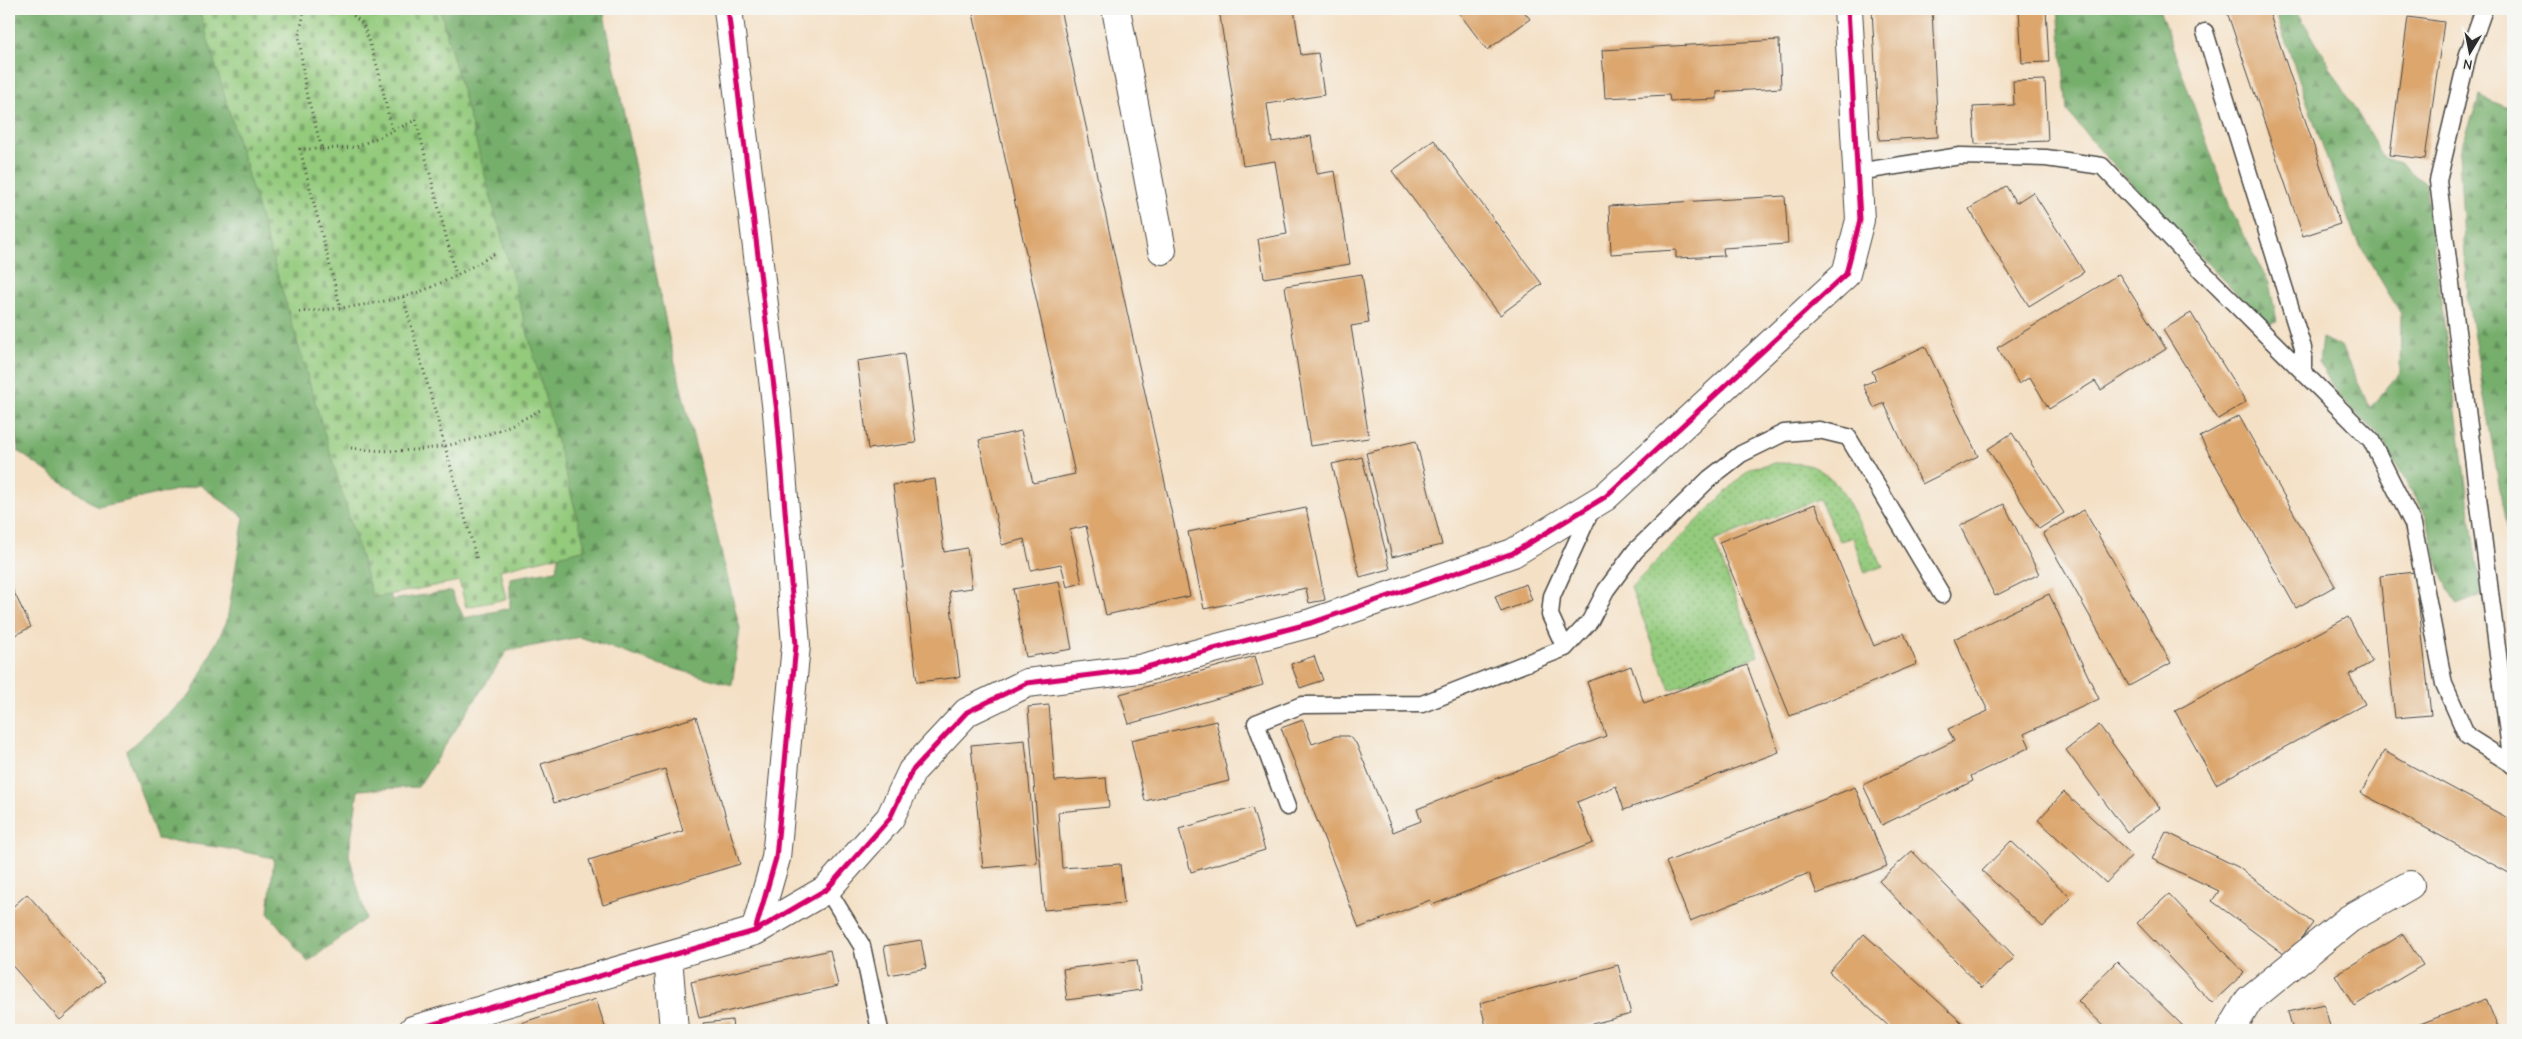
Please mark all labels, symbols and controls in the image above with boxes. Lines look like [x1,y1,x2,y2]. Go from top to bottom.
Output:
north arrow [2444,28,2494,78]
text: N [2462,55,2474,73]

